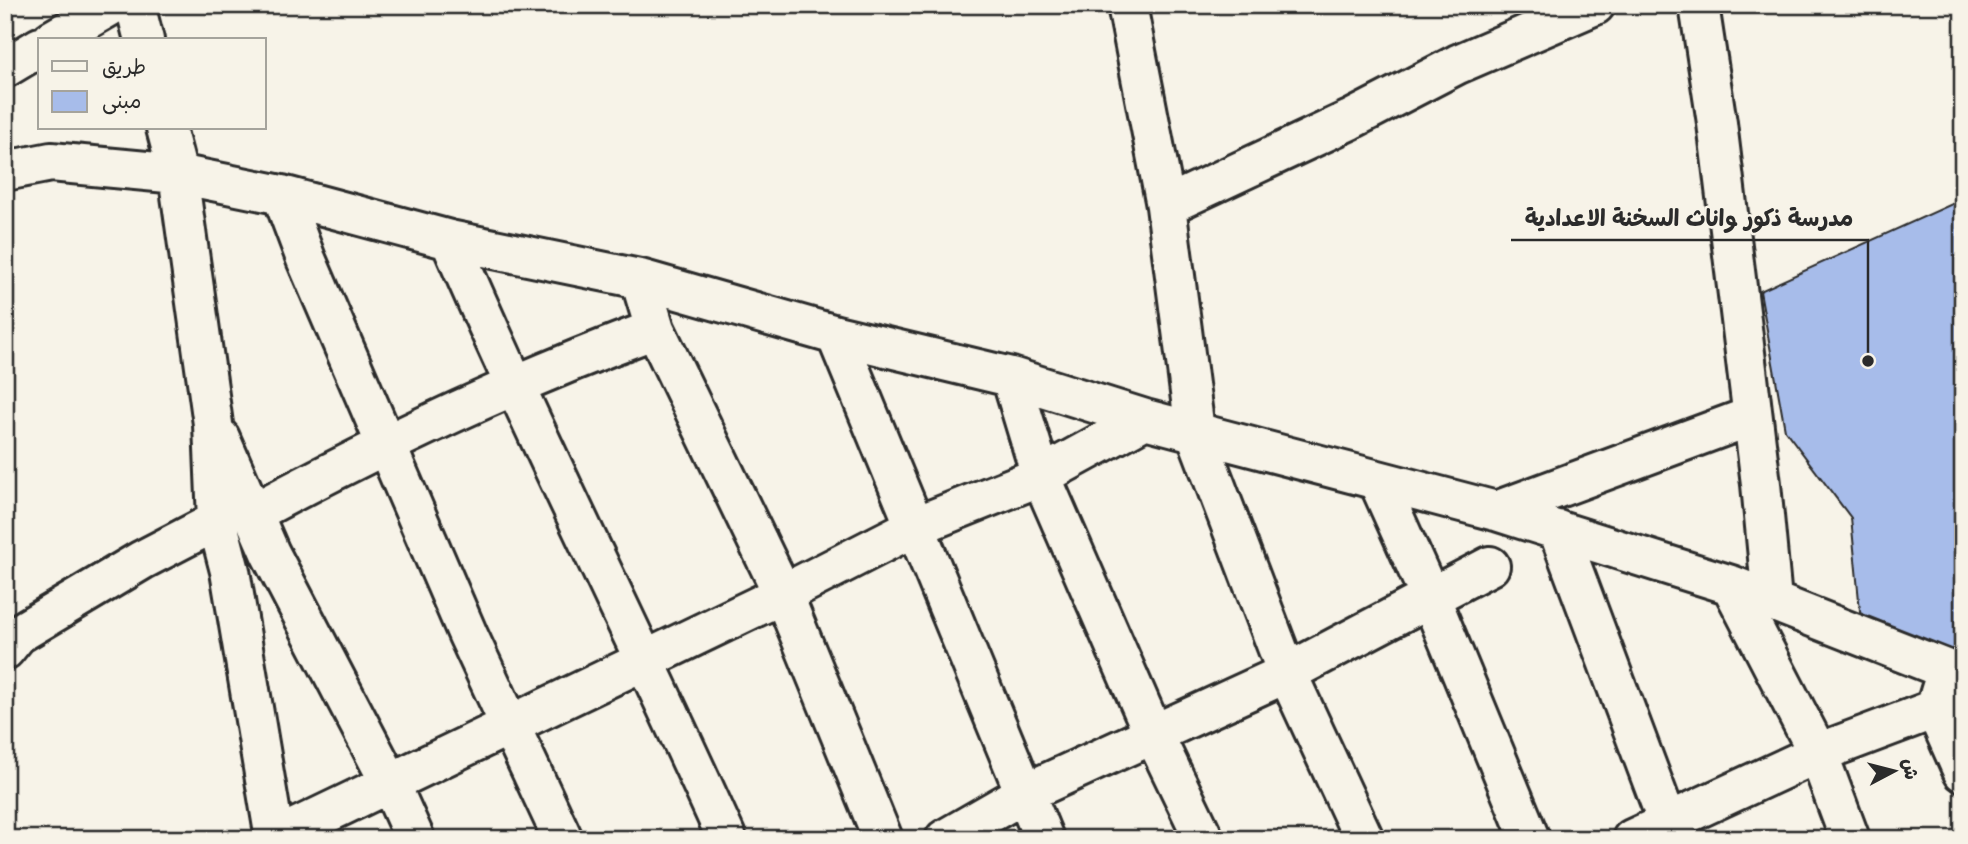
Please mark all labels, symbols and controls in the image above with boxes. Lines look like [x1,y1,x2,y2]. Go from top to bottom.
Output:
legend [38,38,266,130]
text: طريق [102,55,146,80]
text: مبنى [102,89,141,115]
callout: مدرسة ذكور واناث السخنة الاعدادية [1511,196,1868,240]
text: مدرسة ذكور واناث السخنة الاعدادية [1525,205,1853,233]
north arrow [1860,736,1930,806]
text: ش [1897,757,1922,781]

